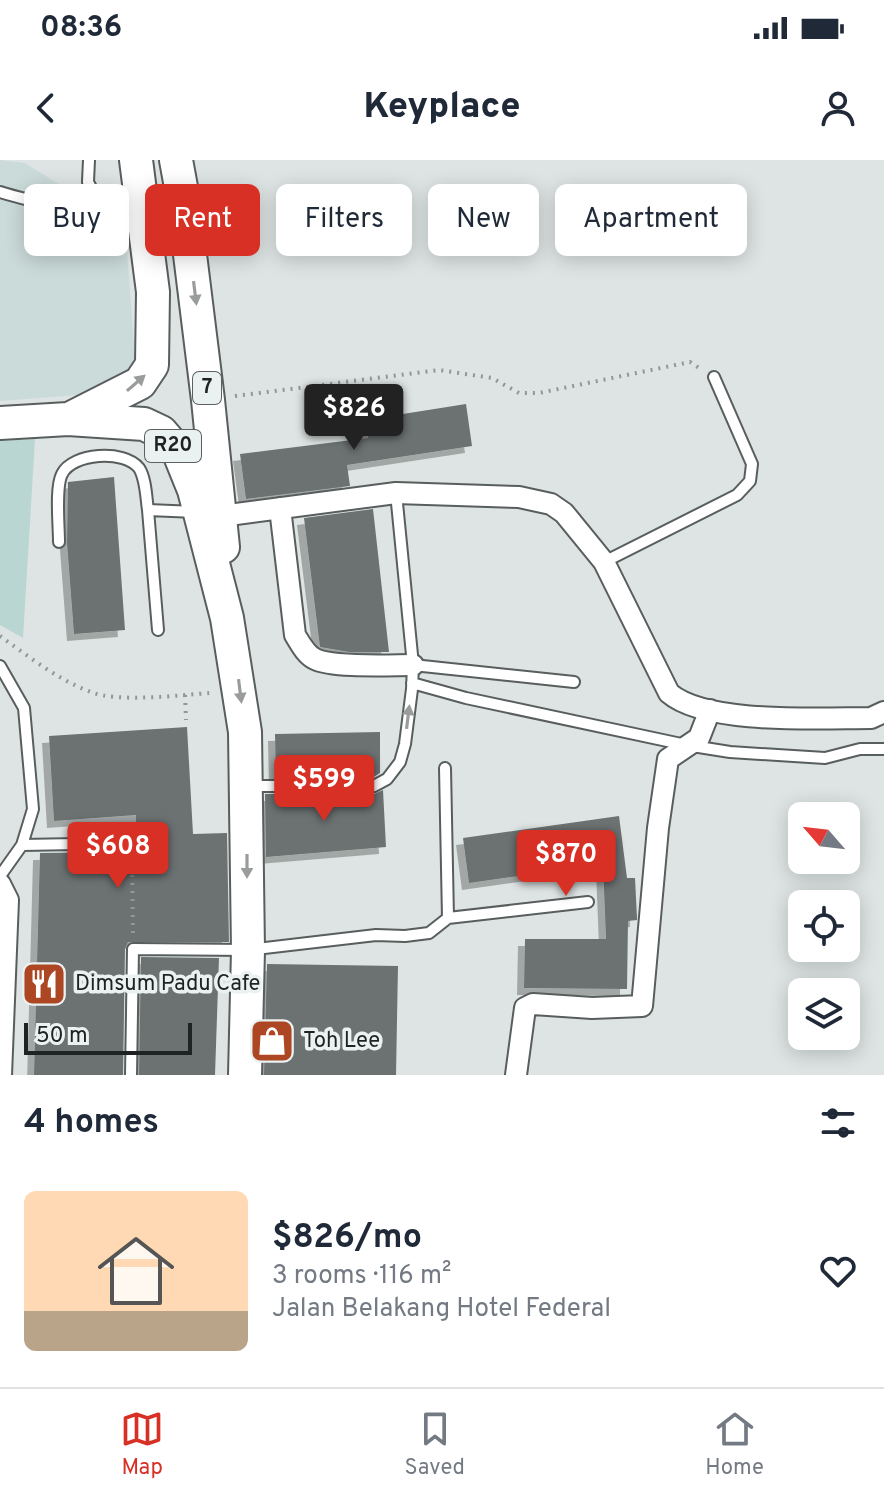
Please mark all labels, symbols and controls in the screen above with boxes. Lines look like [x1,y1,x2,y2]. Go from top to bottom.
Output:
text: 08:36 [40,10,122,47]
text: Keyplace [363,85,521,131]
icon: back [24,86,68,130]
icon: person [816,86,860,130]
chip: Buy [24,184,129,256]
chip: Rent [145,184,260,256]
chip: Filters [276,184,412,256]
chip: New [428,184,539,256]
chip: Apartment [555,184,747,256]
one-way arrow [189,280,202,305]
road number: 7 [193,372,221,404]
one-way arrow [126,374,146,392]
pin: $826 [307,384,401,452]
text: $826 [322,393,386,426]
road number: R20 [145,430,201,462]
one-way arrow [233,679,246,704]
one-way arrow [402,704,415,729]
pin: $599 [277,755,371,823]
text: $599 [292,764,356,797]
north arrow [788,802,860,874]
map controls [788,802,860,1050]
pin: $608 [71,822,165,890]
pin: $870 [519,830,613,898]
text: $608 [85,831,151,864]
text: $870 [535,839,597,872]
one-way arrow [241,854,253,879]
button: locate [788,890,860,962]
restaurant icon: Dimsum Padu Cafe [20,960,68,1008]
place label: Dimsum Padu Cafe [75,971,260,998]
button: layers [788,978,860,1050]
shop icon: Toh Lee [248,1017,296,1065]
scale bar [24,1019,192,1055]
text: 50 m [36,1023,88,1050]
place label: Toh Lee [303,1028,380,1055]
icon: filters [816,1101,860,1145]
text: 4 homes [24,1102,159,1145]
text: $826/mo [272,1217,422,1260]
icon: home [88,1223,184,1319]
icon: heart [816,1249,860,1293]
text: 3 rooms · 116 m² [272,1260,451,1293]
text: Jalan Belakang Hotel Federal [272,1293,611,1326]
tab: Map [120,1407,164,1482]
tab: Saved [405,1407,465,1482]
tab: Home [705,1407,764,1482]

